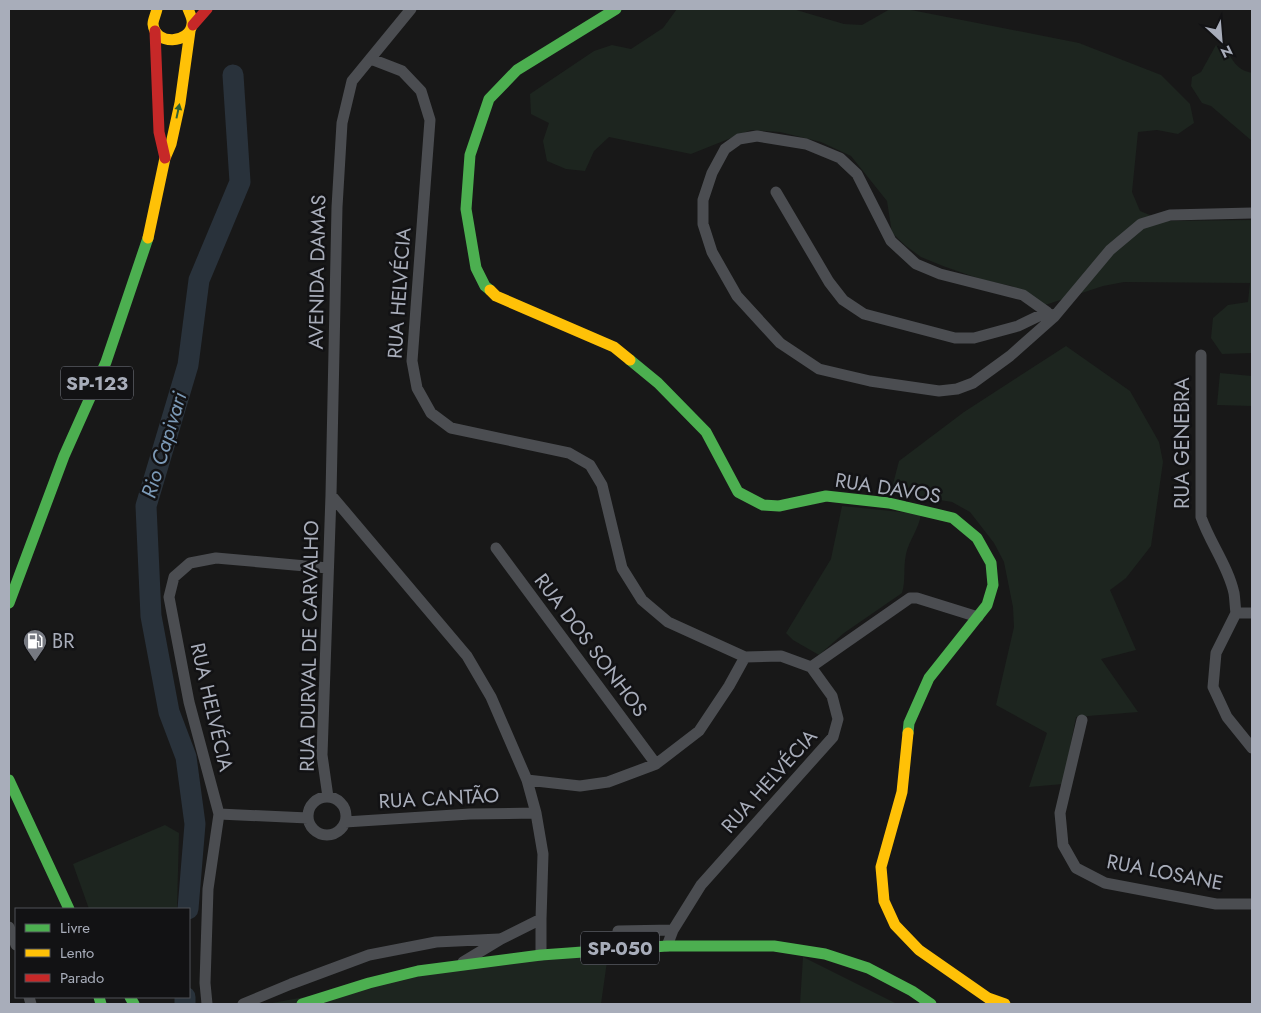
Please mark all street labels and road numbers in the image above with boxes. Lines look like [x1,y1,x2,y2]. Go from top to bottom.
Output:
street label: AVENIDA DAMAS [302,194,333,350]
street label: RUA HELVÉCIA [380,226,419,360]
road number: SP-123 [61,366,133,399]
street label: RUA GENEBRA [1168,376,1197,509]
street label: RUA DAVOS [833,466,943,511]
street label: RUA DURVAL DE CARVALHO [293,520,326,772]
street label: RUA DOS SONHOS [527,568,654,723]
street label: RUA HELVÉCIA [183,640,241,775]
street label: RUA HELVÉCIA [715,722,825,840]
street label: RUA CANTÃO [378,781,500,816]
street label: RUA LOSANE [1104,847,1225,898]
road number: SP-050 [581,931,659,964]

